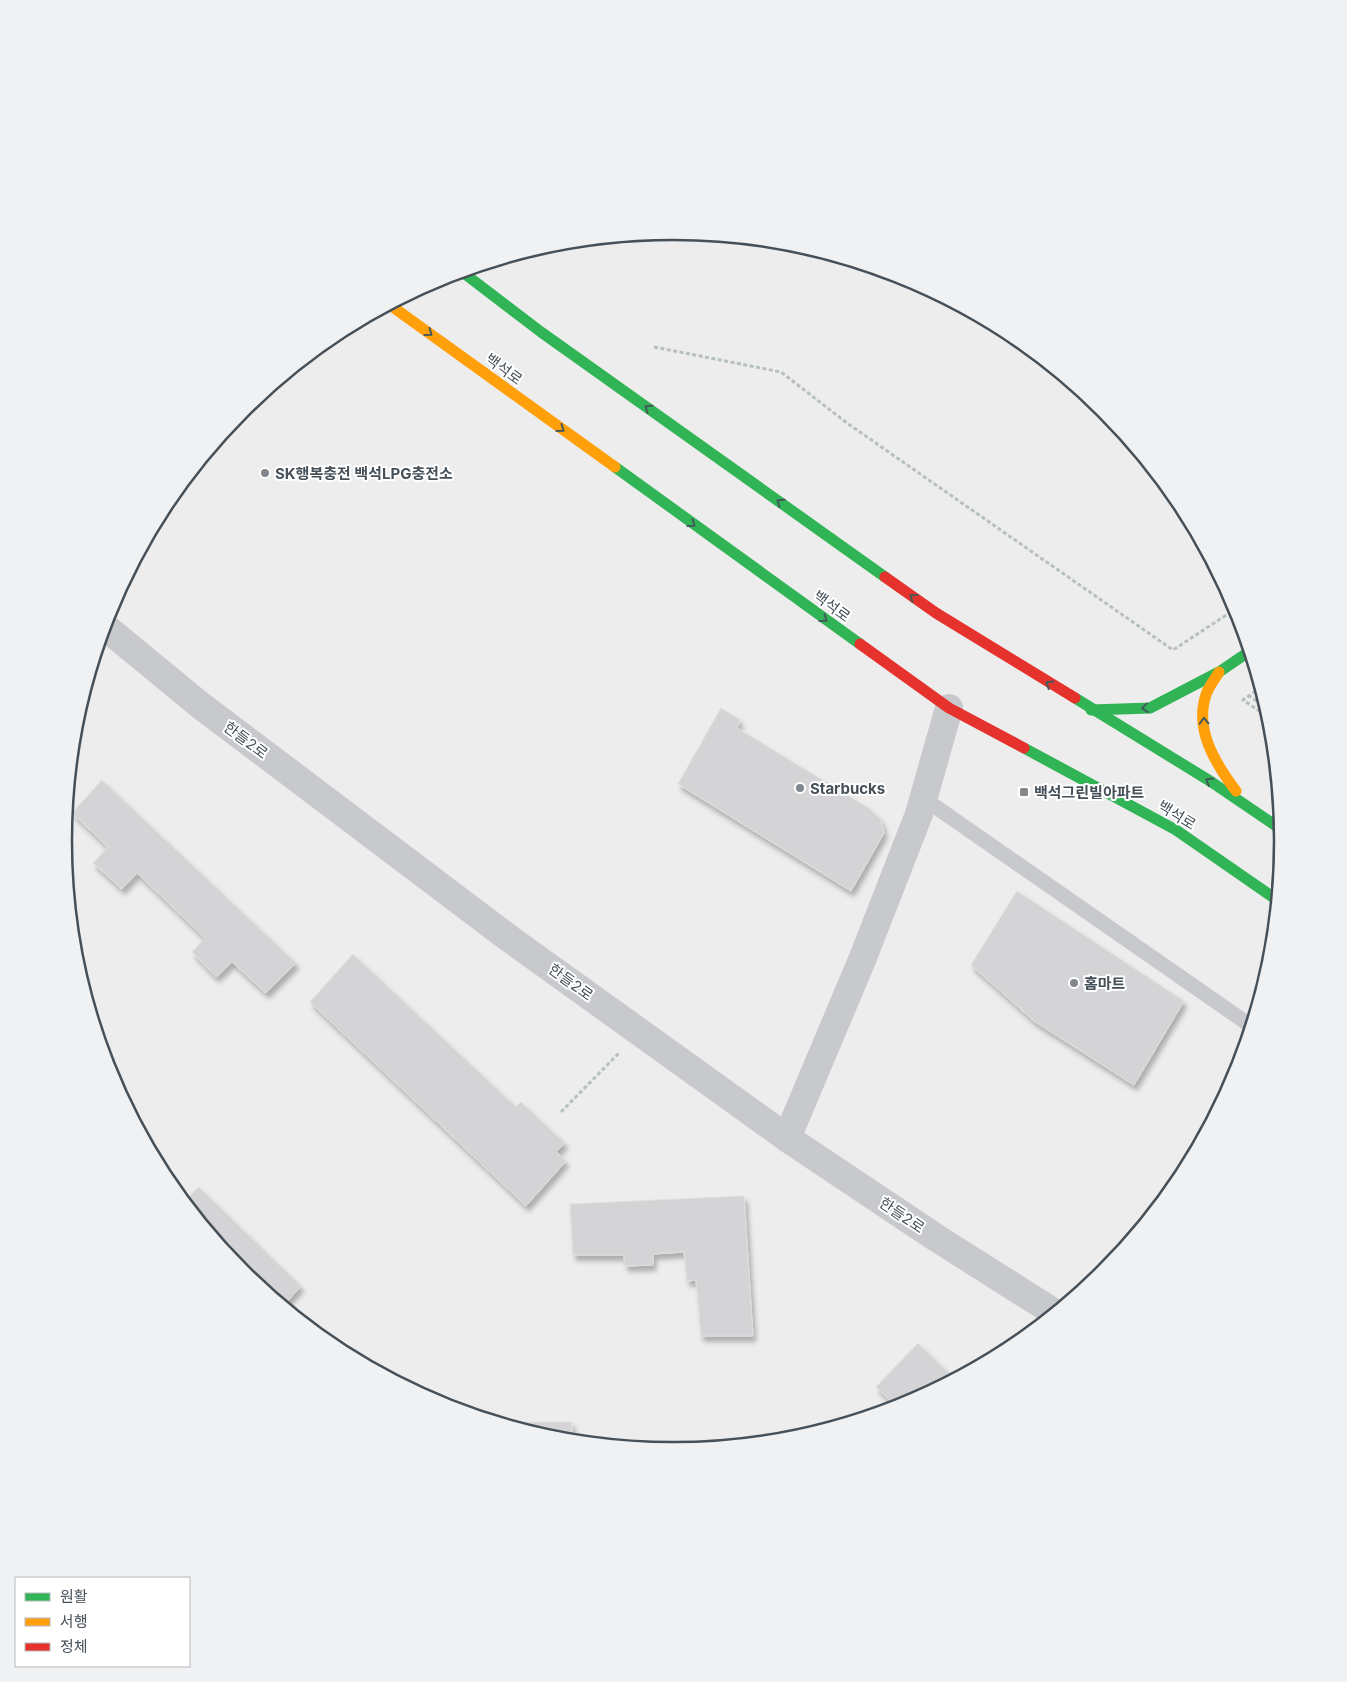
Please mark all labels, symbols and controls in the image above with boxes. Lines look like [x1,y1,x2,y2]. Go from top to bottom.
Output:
one-way arrow [423,327,433,336]
street label: 백석로 [482,349,526,389]
one-way arrow [644,405,654,414]
one-way arrow [555,423,565,432]
place label: SK행복충전 백석LPG충전소 [275,464,453,483]
marker: SK행복충전 백석LPG충전소 [259,467,271,479]
one-way arrow [776,499,786,508]
one-way arrow [686,518,696,527]
street label: 백석로 [810,586,854,626]
one-way arrow [909,593,918,603]
one-way arrow [819,612,828,622]
one-way arrow [1046,681,1055,691]
one-way arrow [1140,702,1149,712]
one-way arrow [1198,716,1209,724]
street label: 한들2로 [220,717,272,763]
one-way arrow [1205,778,1214,787]
place label: Starbucks [810,779,885,798]
marker: Starbucks [794,782,806,794]
place label: 백석그린빌아파트 [1034,783,1145,802]
marker: 백석그린빌아파트 [1018,786,1030,798]
street label: 백석로 [1154,796,1200,834]
street label: 한들2로 [545,959,597,1005]
place label: 홈마트 [1084,974,1126,993]
marker: 홈마트 [1068,977,1080,989]
street label: 한들2로 [876,1193,928,1237]
legend [15,1577,190,1667]
text: 원활 [60,1587,88,1606]
text: 서행 [60,1612,88,1631]
text: 정체 [60,1637,88,1656]

